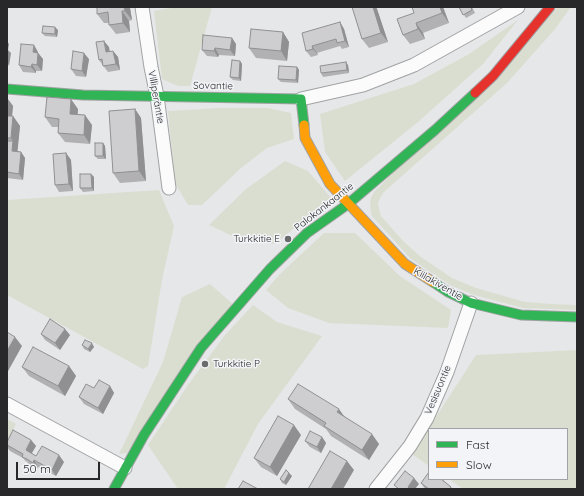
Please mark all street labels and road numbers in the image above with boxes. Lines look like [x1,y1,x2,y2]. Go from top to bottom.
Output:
street label: Villiperäntie [145,69,167,125]
street label: Sovantie [193,80,233,92]
street label: Palokankaantie [292,180,356,234]
street label: Kiilakiventie [411,265,465,303]
street label: Vesisuontie [422,364,454,416]

